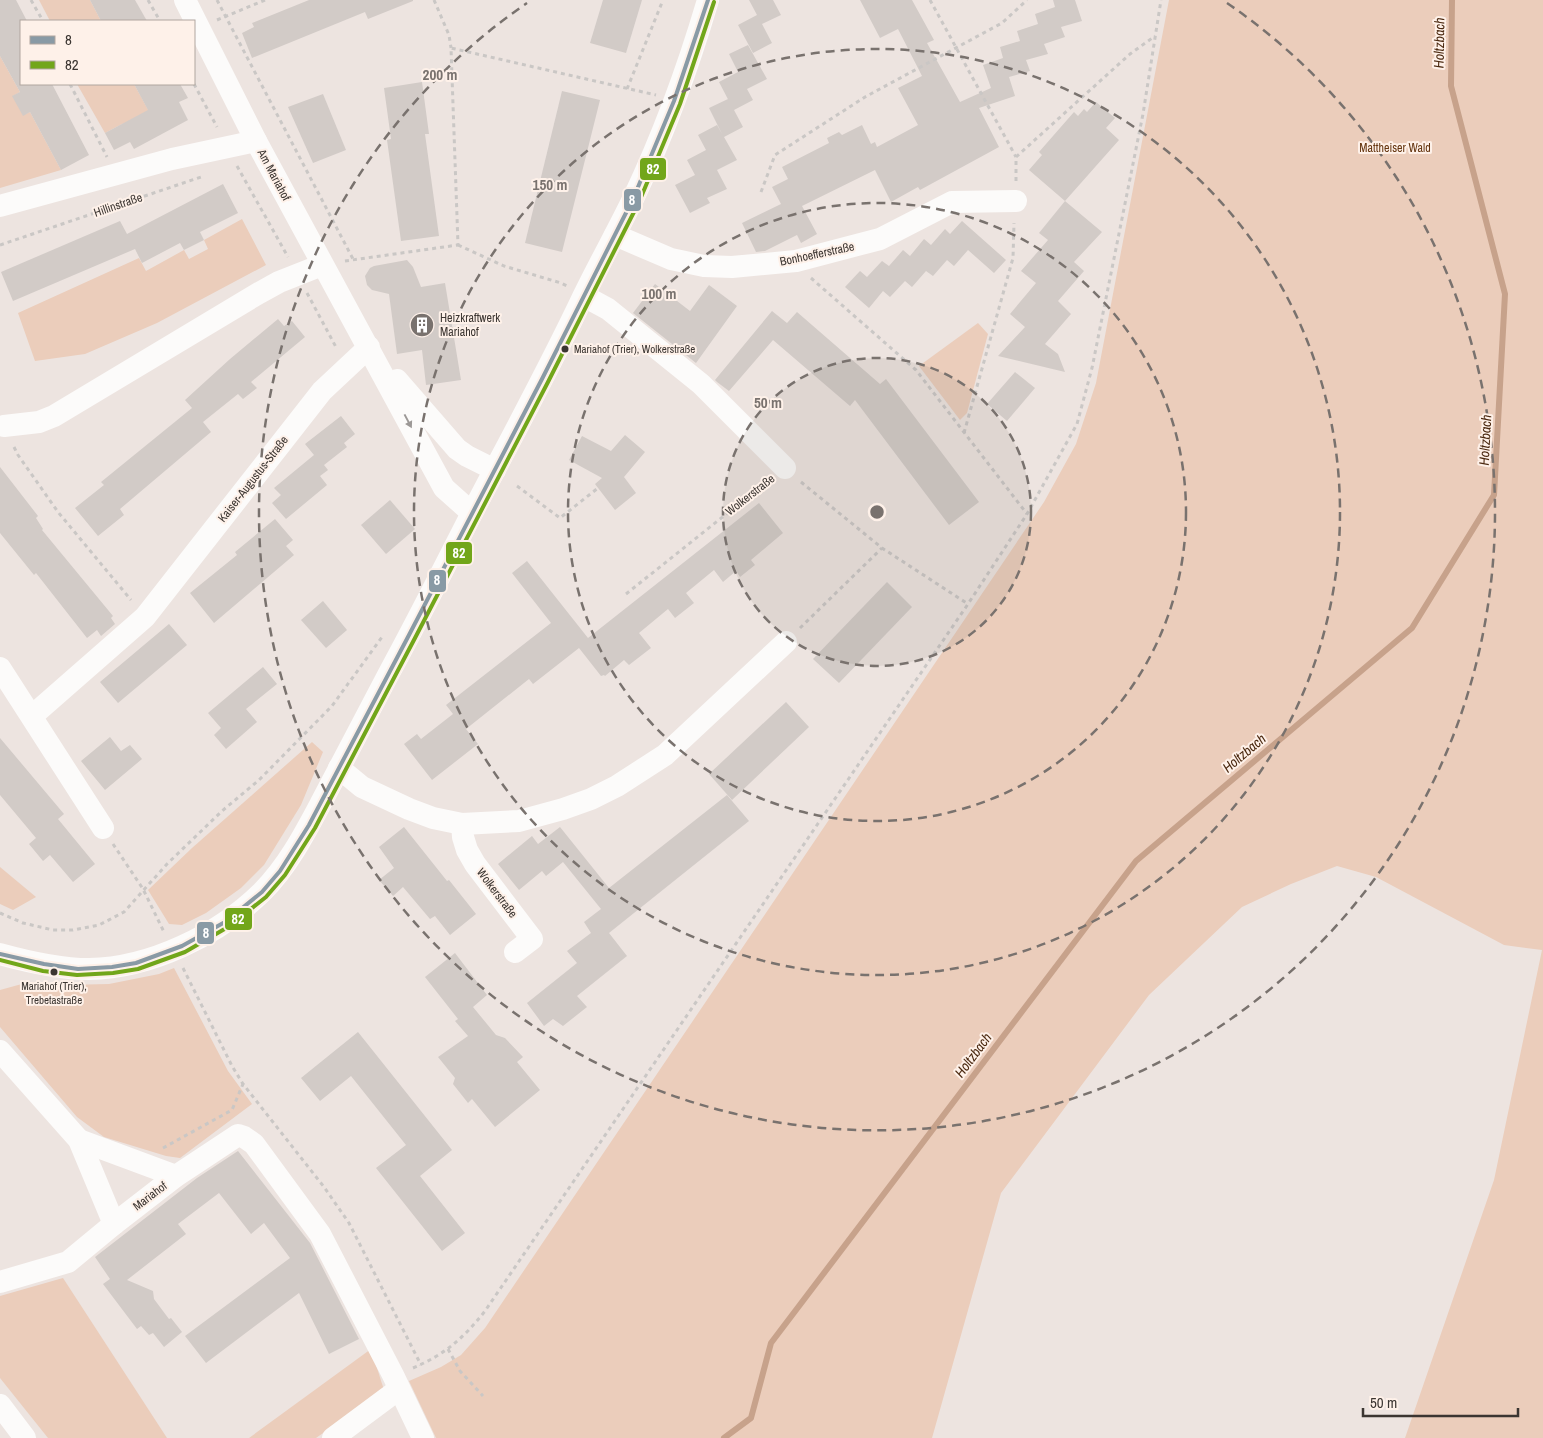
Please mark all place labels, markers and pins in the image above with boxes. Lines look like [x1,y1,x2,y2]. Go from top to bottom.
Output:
place label: Heizkraftwerk Mariahof [440,310,500,340]
building icon: Heizkraftwerk Mariahof [409,312,435,338]
place label: Mariahof (Trier), Wolkerstraße [574,342,695,356]
marker: Mariahof (Trier), Wolkerstraße [560,344,570,354]
centre of rings [868,503,886,521]
marker: Mariahof (Trier), Trebetastraße [49,967,59,977]
place label: Mariahof (Trier), Trebetastraße [21,979,87,1007]

